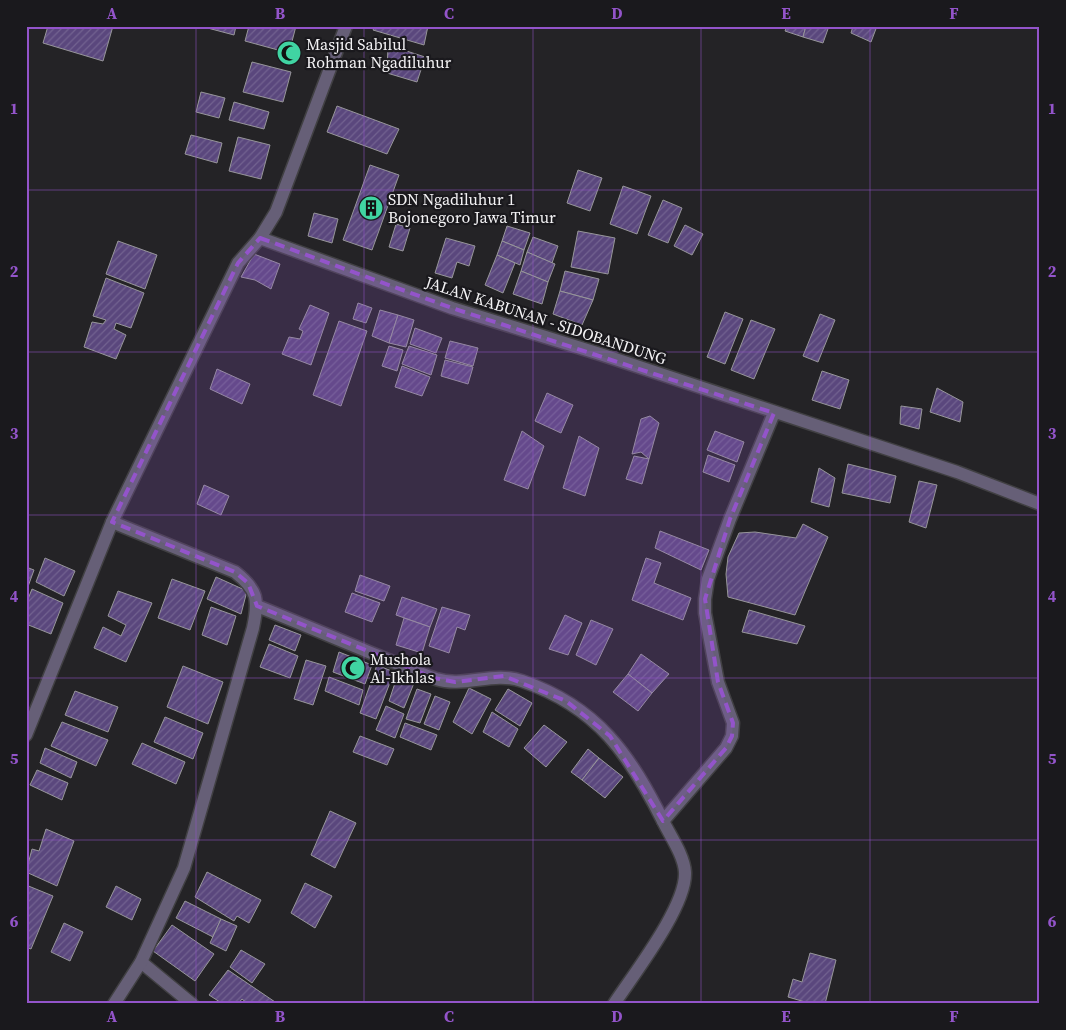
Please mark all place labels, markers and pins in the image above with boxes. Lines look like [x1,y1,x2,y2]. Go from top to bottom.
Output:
place label: Masjid Sabilul Rohman Ngadiluhur [306,33,452,73]
mosque icon: Masjid Sabilul Rohman Ngadiluhur [276,40,302,66]
place label: SDN Ngadiluhur 1 Bojonegoro Jawa Timur [388,188,556,228]
building icon: SDN Ngadiluhur 1 Bojonegoro Jawa Timur [358,195,384,221]
place label: Mushola Al-Ikhlas [370,648,434,688]
mosque icon: Mushola Al-Ikhlas [340,655,366,681]

